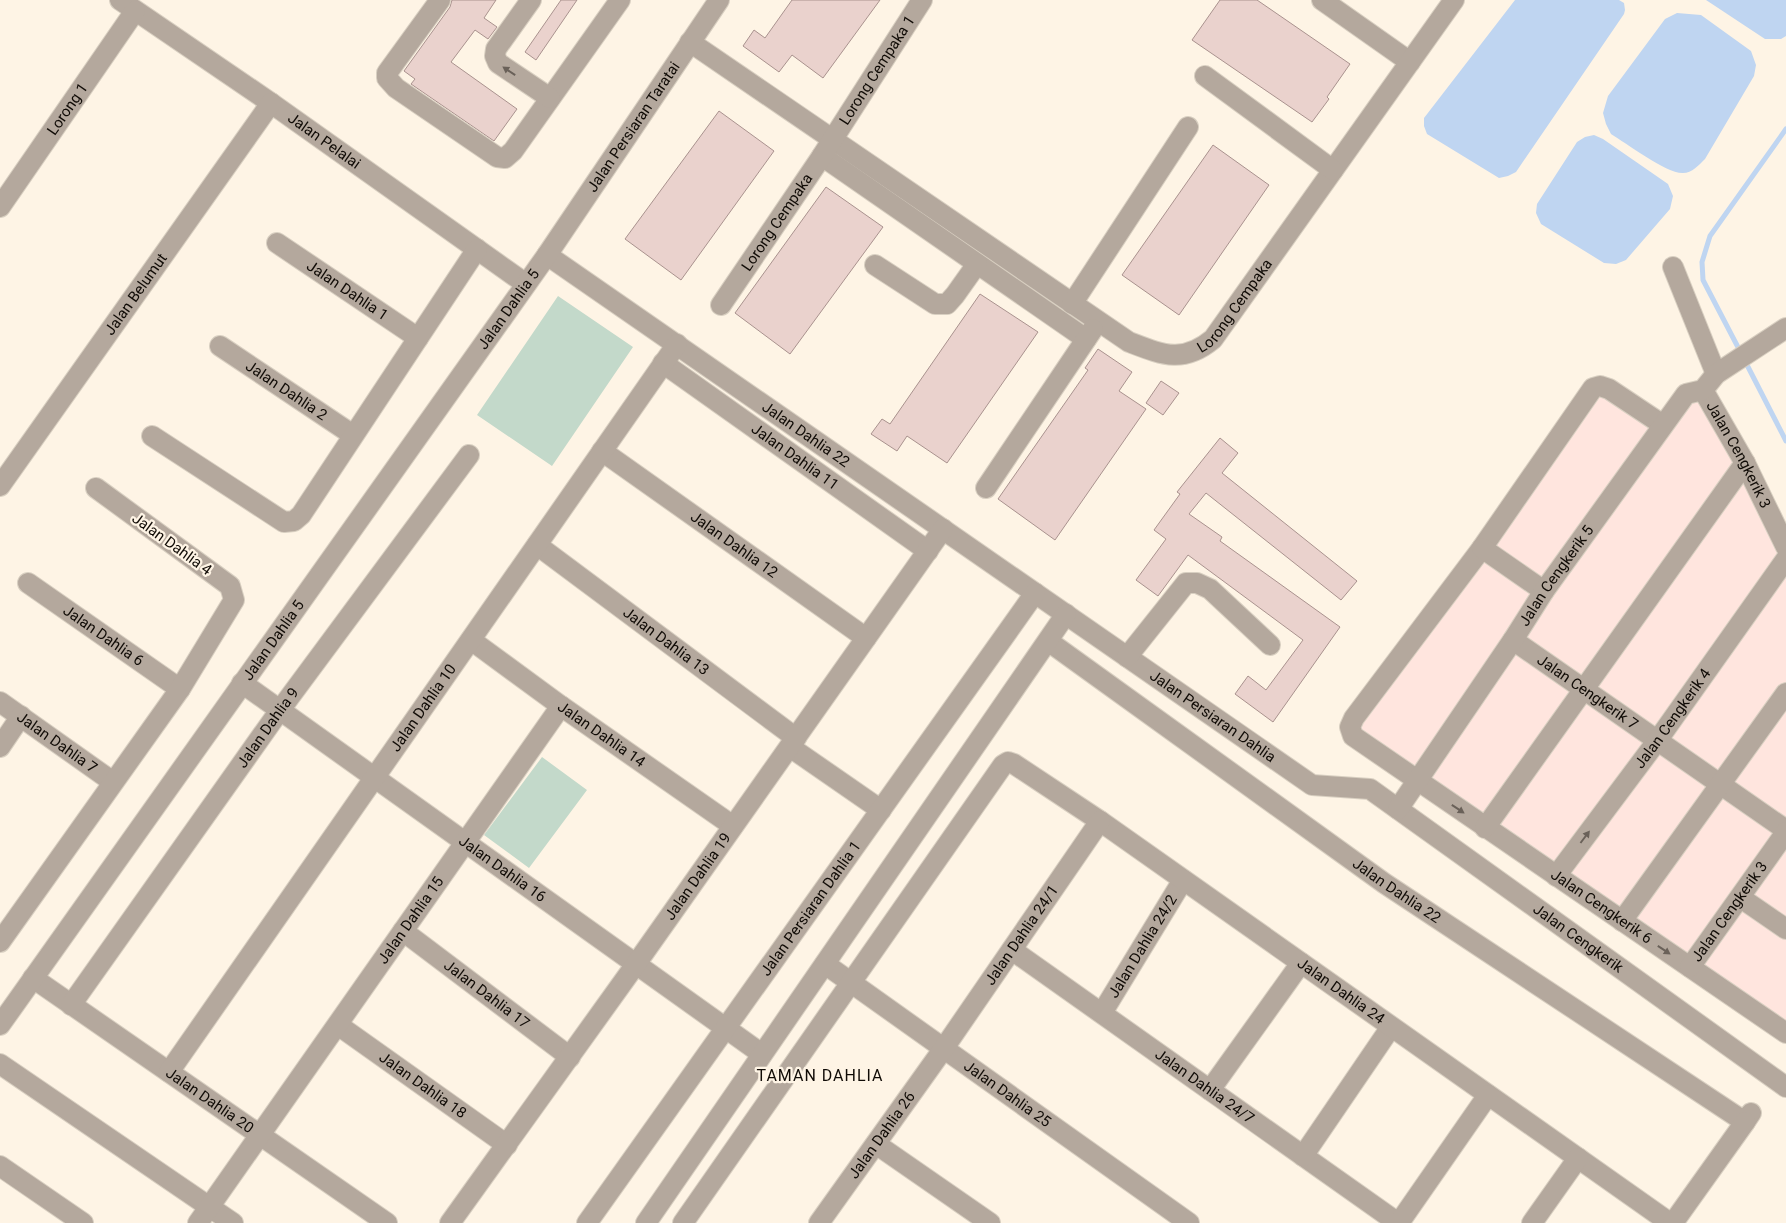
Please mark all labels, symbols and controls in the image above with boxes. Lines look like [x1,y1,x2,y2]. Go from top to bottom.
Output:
street label: Lorong Cempaka 1 [835,12,919,128]
street label: Jalan Persiaran Taratai [583,58,684,195]
one-way arrow [503,66,516,75]
street label: Lorong 1 [43,80,92,138]
street label: Jalan Pelalai [284,109,364,173]
street label: Lorong Cempaka [738,170,817,274]
street label: Jalan Belumut [101,250,171,339]
street label: Lorong Cempaka [1194,255,1276,357]
street label: Jalan Dahlia 1 [303,257,392,324]
street label: Jalan Dahlia 5 [474,266,543,353]
street label: Jalan Dahlia 2 [242,357,331,424]
street label: Jalan Dahlia 22 [759,398,853,471]
street label: Jalan Cengkerik 3 [1702,398,1775,511]
street label: Jalan Dahlia 11 [748,420,842,494]
street label: Jalan Dahlia 12 [687,508,781,582]
street label: Jalan Dahlia 4 [129,509,216,579]
street label: Jalan Cengkerik 5 [1515,522,1597,629]
street label: Jalan Dahlia 5 [239,597,308,684]
street label: Jalan Dahlia 6 [60,601,147,670]
street label: Jalan Dahlia 13 [620,603,713,679]
street label: Jalan Cengkerik 7 [1534,651,1642,733]
street label: Jalan Dahlia 10 [386,661,460,755]
street label: Jalan Cengkerik 4 [1631,665,1715,772]
street label: Jalan Persiaran Dahlia [1146,666,1279,766]
street label: Jalan Dahlia 9 [233,684,302,771]
street label: Jalan Dahlia 14 [554,698,649,771]
street label: Jalan Dahlia 7 [13,708,101,777]
one-way arrow [1451,804,1465,814]
street label: Jalan Dahlia 19 [661,829,735,924]
one-way arrow [1580,830,1590,844]
street label: Jalan Dahlia 16 [455,832,550,906]
street label: Jalan Persiaran Dahlia 1 [757,837,865,979]
street label: Jalan Dahlia 22 [1349,854,1444,927]
street label: Jalan Cengkerik 3 [1688,858,1771,965]
street label: Jalan Cengkerik 6 [1548,866,1656,948]
street label: Jalan Dahlia 15 [374,873,447,967]
street label: Jalan Dahlia 24/1 [981,882,1062,989]
street label: Jalan Dahlia 24/2 [1104,892,1181,1001]
street label: Jalan Cengkerik [1530,899,1626,977]
one-way arrow [1658,945,1671,955]
street label: Jalan Dahlia 24 [1294,954,1389,1028]
street label: Jalan Dahlia 17 [440,956,533,1032]
street label: Jalan Dahlia 24/7 [1152,1045,1258,1127]
street label: Jalan Dahlia 18 [376,1048,470,1122]
street label: Jalan Dahlia 25 [960,1057,1055,1131]
street label: Jalan Dahlia 20 [162,1064,257,1137]
district label: TAMAN DAHLIA [756,1066,884,1085]
street label: Jalan Dahlia 26 [845,1088,919,1182]

